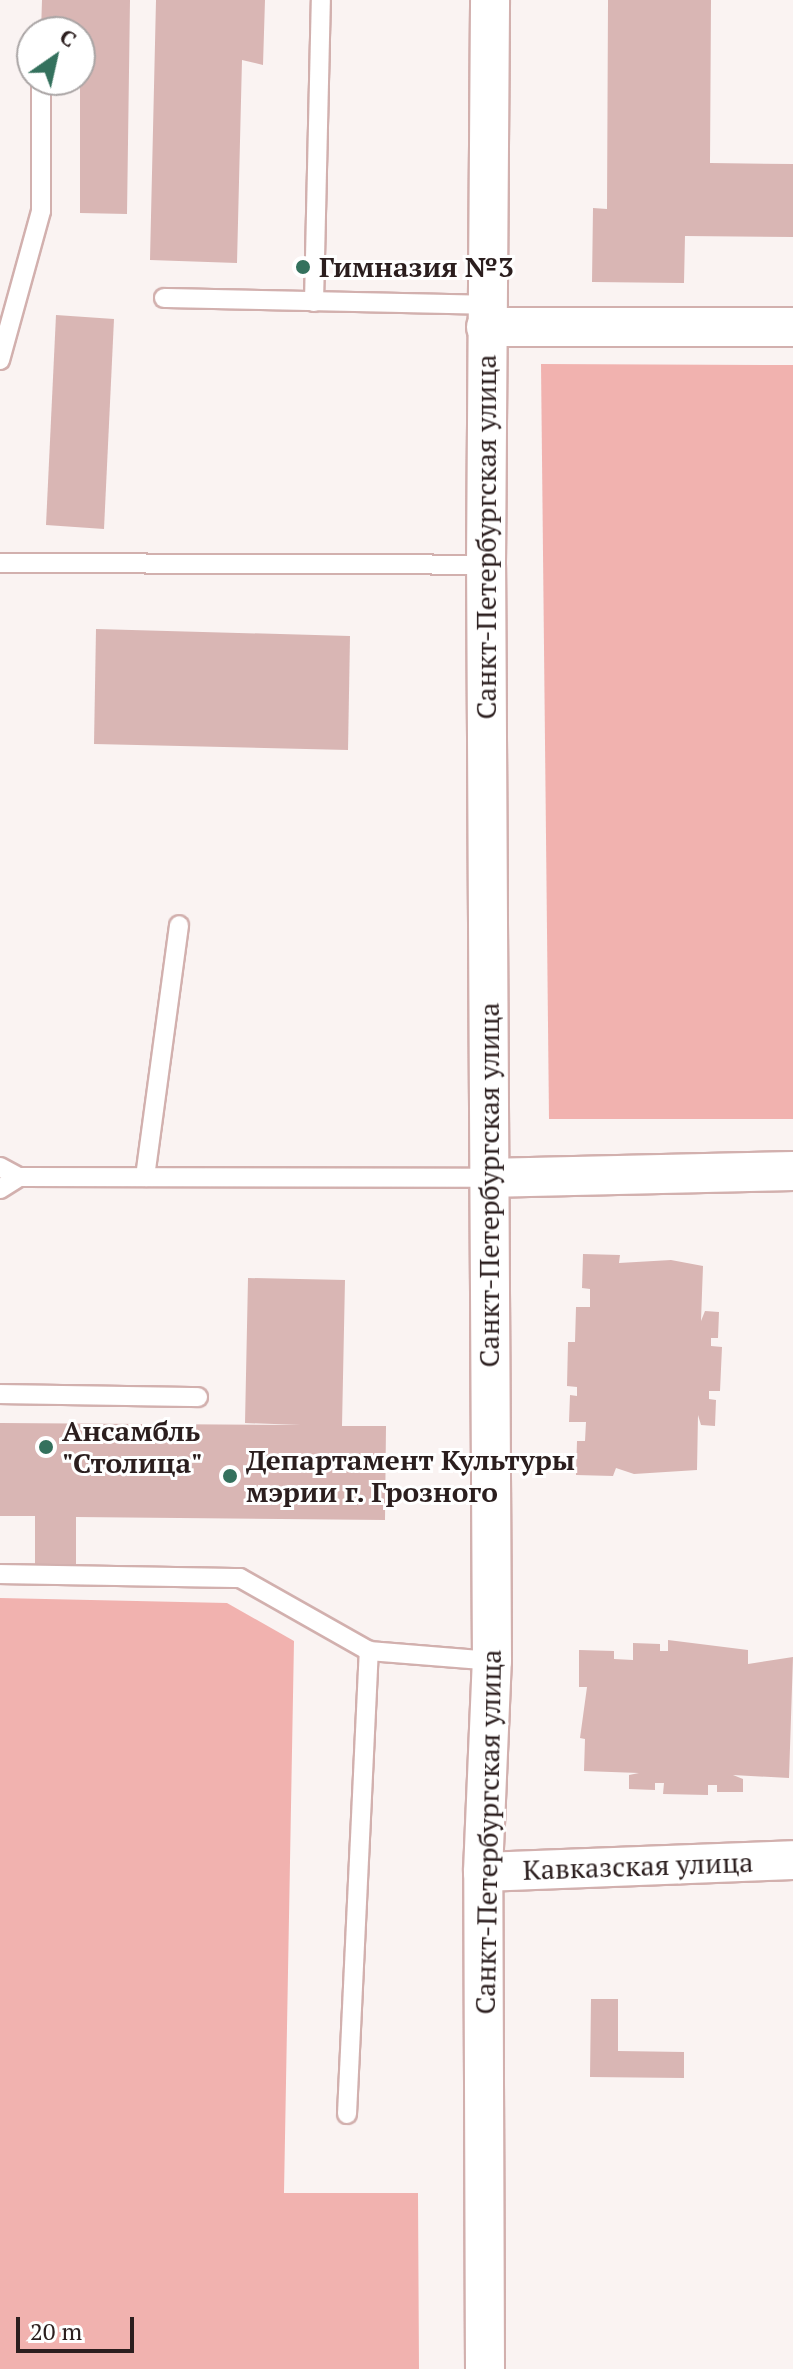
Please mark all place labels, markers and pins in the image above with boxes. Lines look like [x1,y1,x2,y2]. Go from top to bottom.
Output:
place label: Гимназия №3 [319,250,514,284]
marker: Гимназия №3 [294,258,312,276]
place label: Ансамбль "Столица" [62,1414,203,1480]
marker: Ансамбль "Столица" [37,1438,55,1456]
place label: Департамент Культуры мэрии г. Грозного [246,1443,575,1509]
marker: Департамент Культуры мэрии г. Грозного [221,1467,239,1485]

